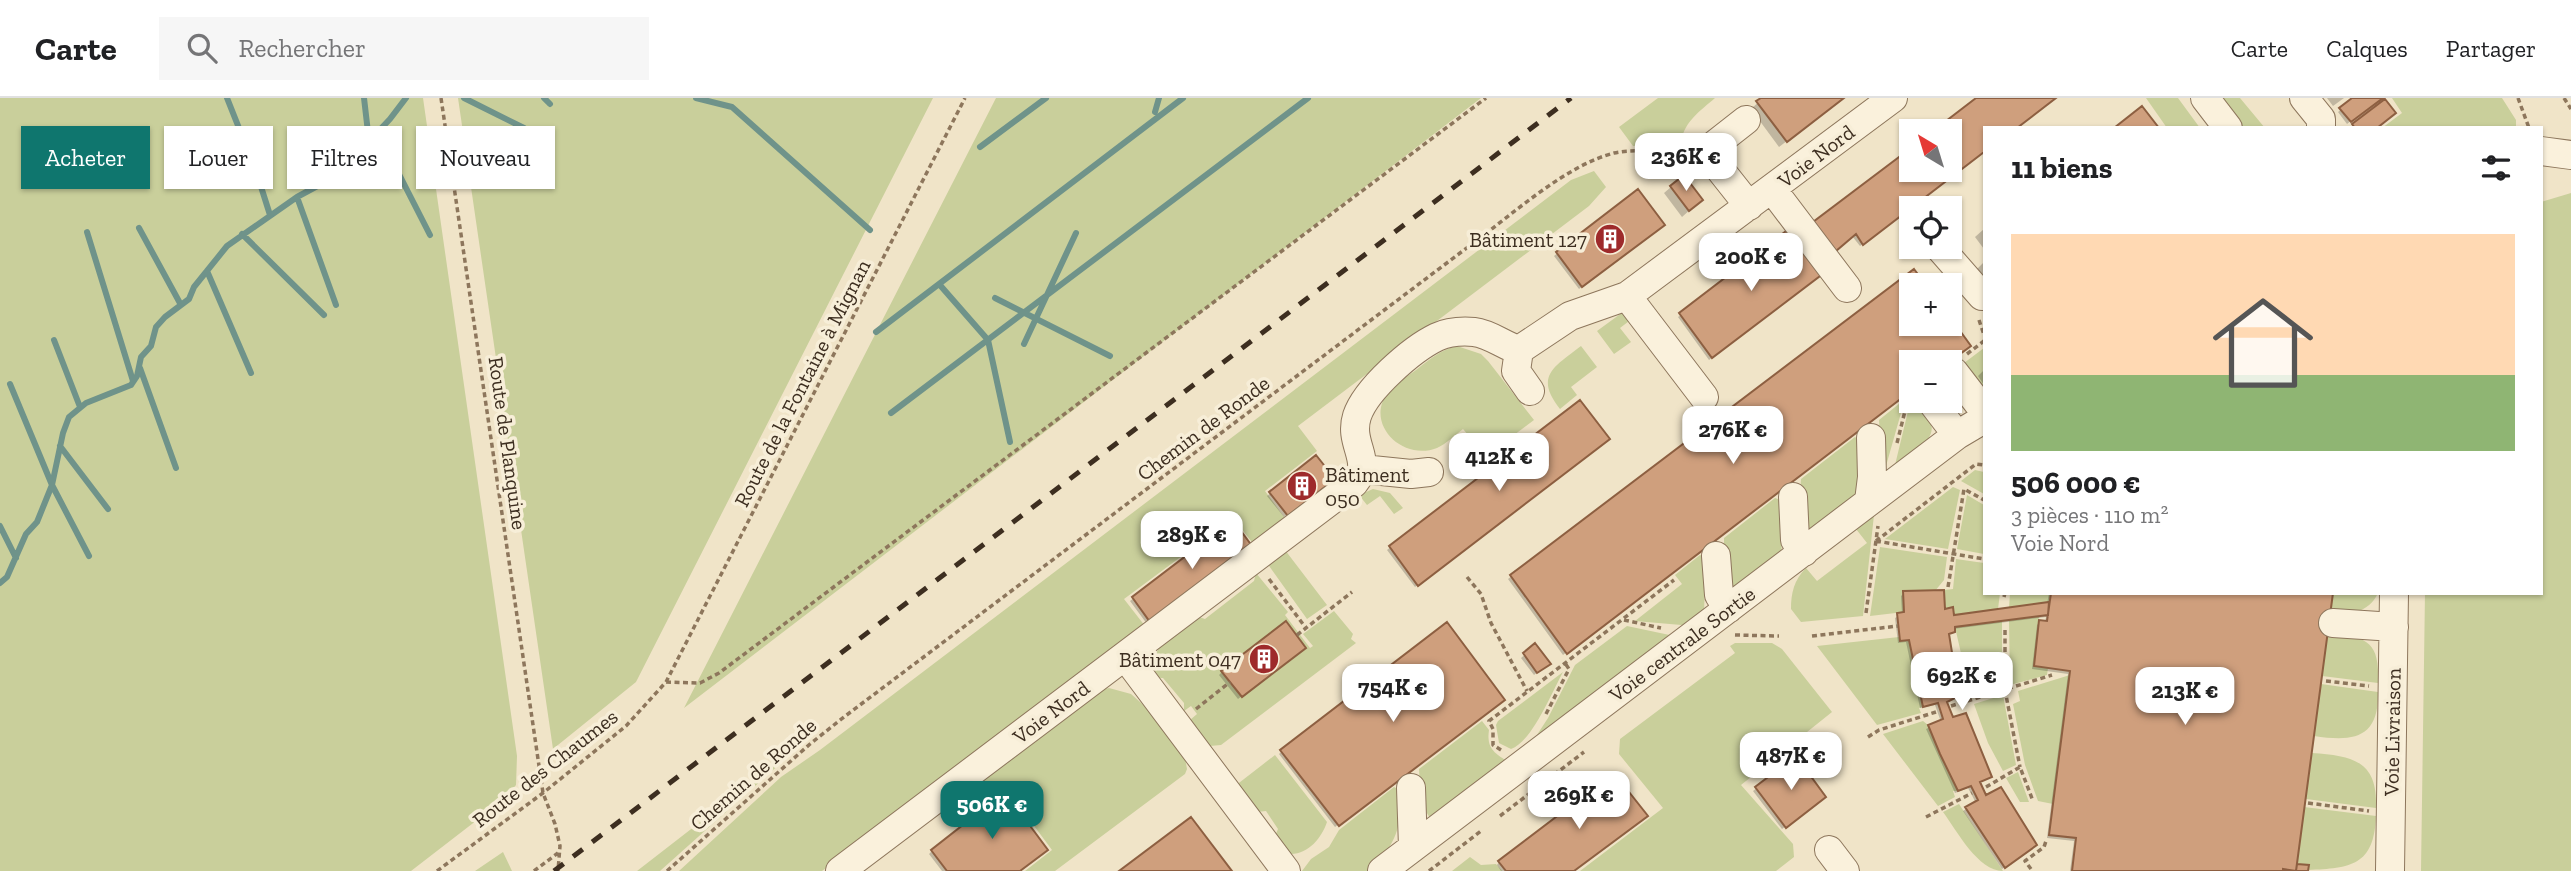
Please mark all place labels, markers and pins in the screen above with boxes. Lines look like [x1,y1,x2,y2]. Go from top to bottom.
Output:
pin: 236K € [1629,134,1743,193]
building icon: Bâtiment 127 [1593,222,1627,256]
place label: Bâtiment 127 [1469,227,1587,252]
pin: 200K € [1694,234,1808,293]
pin: 276K € [1676,406,1790,466]
pin: 412K € [1442,434,1556,493]
place label: Bâtiment 050 [1325,462,1410,511]
building icon: Bâtiment 050 [1285,469,1319,503]
pin: 289K € [1135,512,1249,571]
building icon: Bâtiment 047 [1247,642,1281,676]
place label: Bâtiment 047 [1119,647,1241,672]
pin: 692K € [1905,652,2019,712]
pin: 754K € [1336,664,1450,724]
pin: 213K € [2128,668,2242,727]
pin: 487K € [1734,732,1848,792]
pin: 269K € [1522,772,1636,831]
pin: 506K € [935,782,1049,841]

